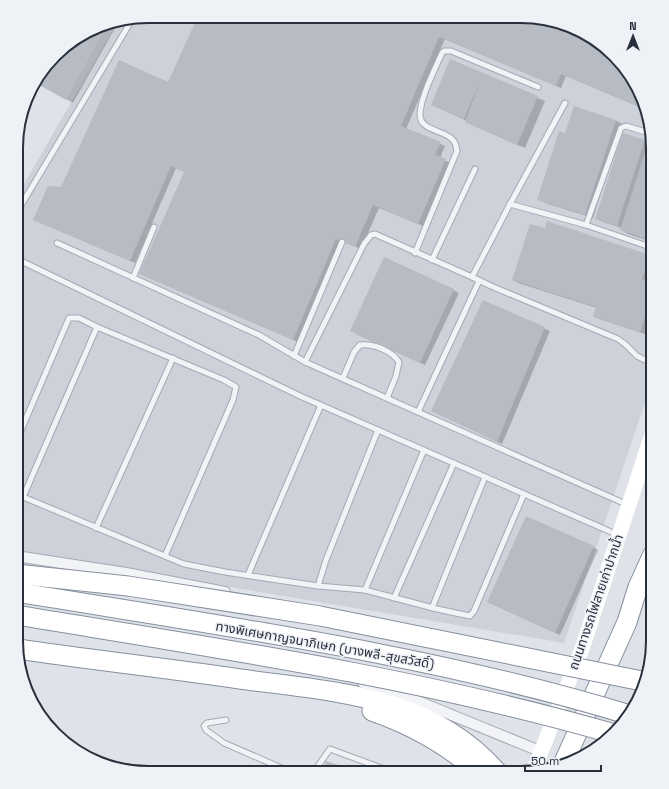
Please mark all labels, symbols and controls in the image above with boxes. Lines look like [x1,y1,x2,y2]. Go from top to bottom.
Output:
north arrow [613,16,653,56]
text: N [629,19,637,33]
street label: ถนนทางรถไฟสายเก่าปากน้ำ [564,532,627,672]
street label: ทางพิเศษกาญจนาภิเษก (บางพลี-สุขสวัสดิ์) [214,617,436,673]
scale bar [525,747,601,773]
text: 50 m [531,753,559,769]

